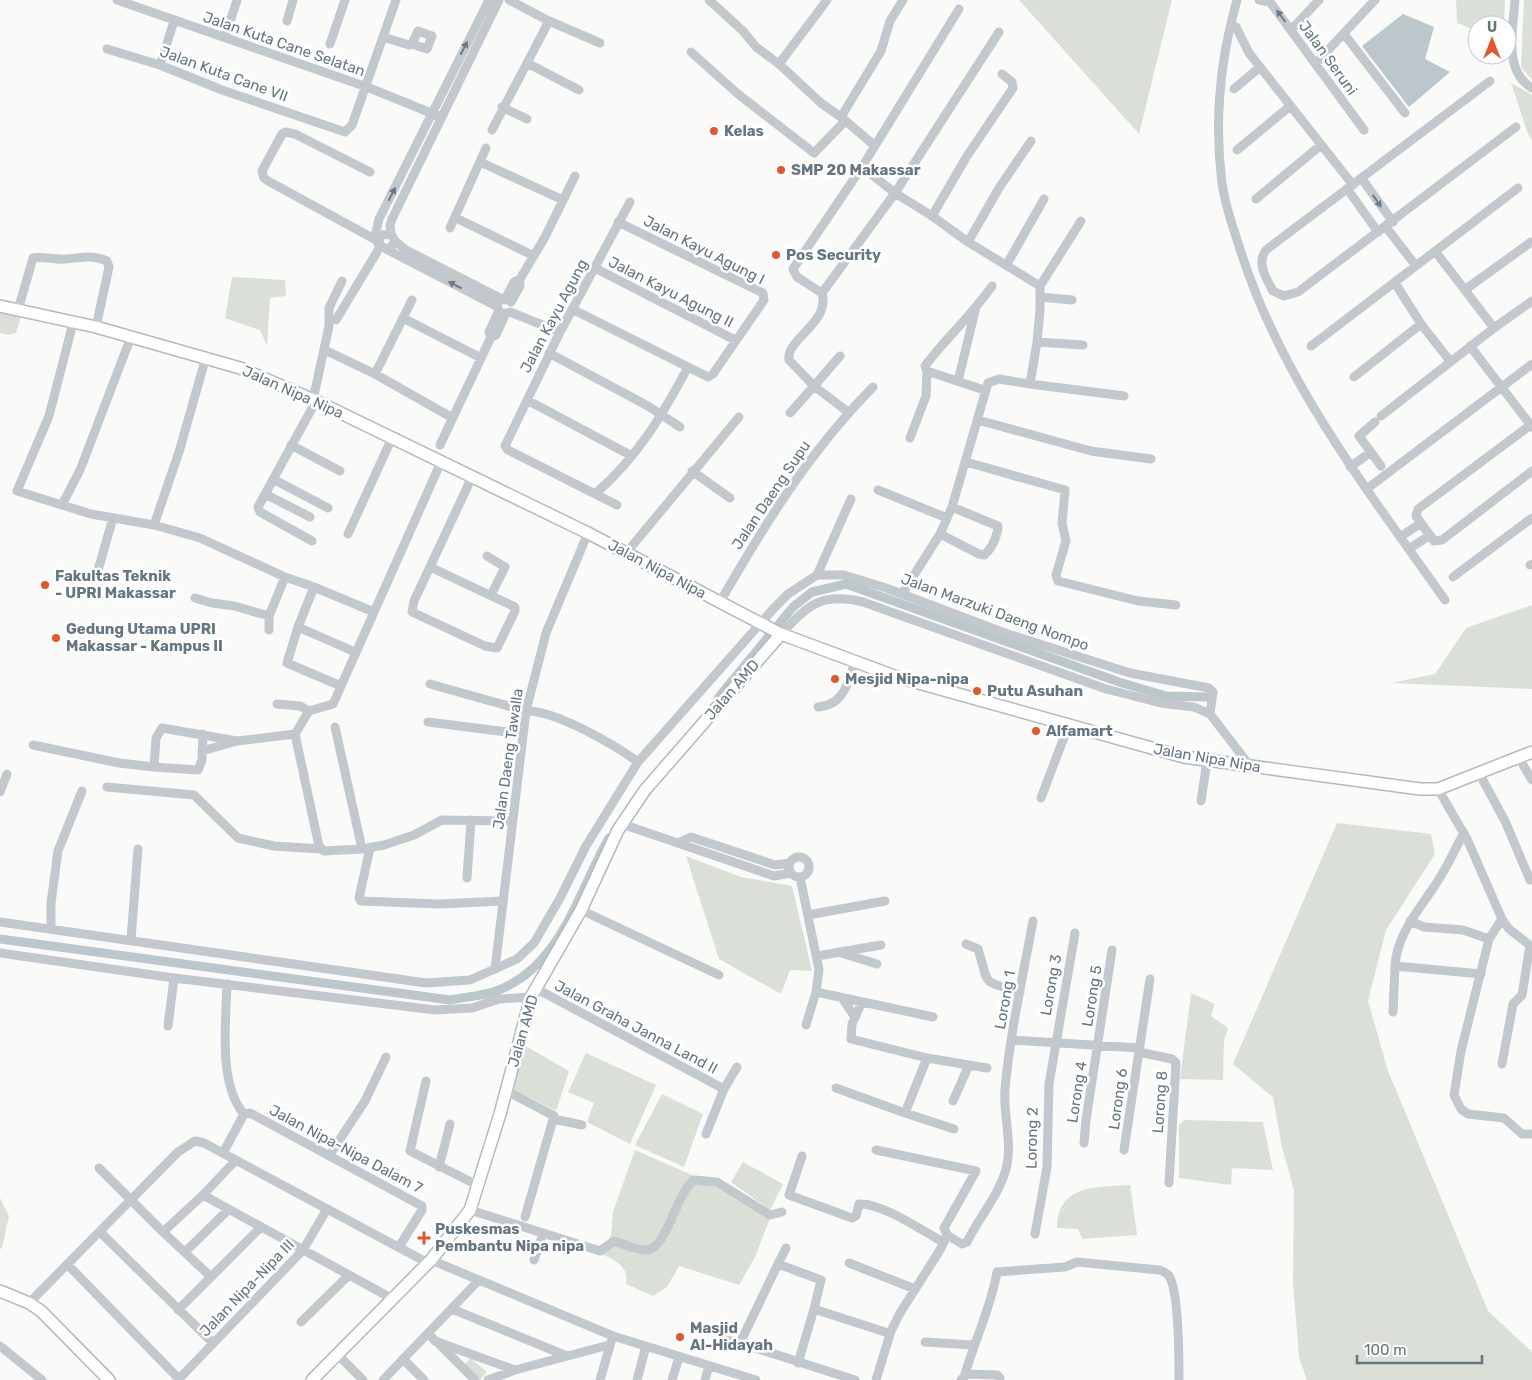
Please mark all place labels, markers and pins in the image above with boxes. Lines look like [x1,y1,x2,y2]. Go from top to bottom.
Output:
place label: Kelas [724,122,764,140]
marker: Kelas [708,125,720,137]
place label: SMP 20 Makassar [791,161,921,179]
marker: SMP 20 Makassar [775,164,787,176]
place label: Pos Security [786,246,881,264]
marker: Pos Security [770,249,782,261]
place label: Fakultas Teknik - UPRI Makassar [55,567,176,602]
marker: Fakultas Teknik - UPRI Makassar [39,579,51,591]
place label: Gedung Utama UPRI Makassar - Kampus II [66,620,223,655]
marker: Gedung Utama UPRI Makassar - Kampus II [50,632,62,644]
place label: Mesjid Nipa-nipa [845,670,969,688]
marker: Mesjid Nipa-nipa [829,673,841,685]
place label: Putu Asuhan [987,682,1083,700]
marker: Putu Asuhan [971,685,983,697]
place label: Alfamart [1046,722,1113,740]
marker: Alfamart [1030,725,1042,737]
place label: Puskesmas Pembantu Nipa nipa [435,1220,584,1255]
marker: Puskesmas Pembantu Nipa nipa [417,1231,431,1245]
place label: Masjid Al-Hidayah [690,1319,773,1354]
marker: Masjid Al-Hidayah [674,1331,686,1343]

